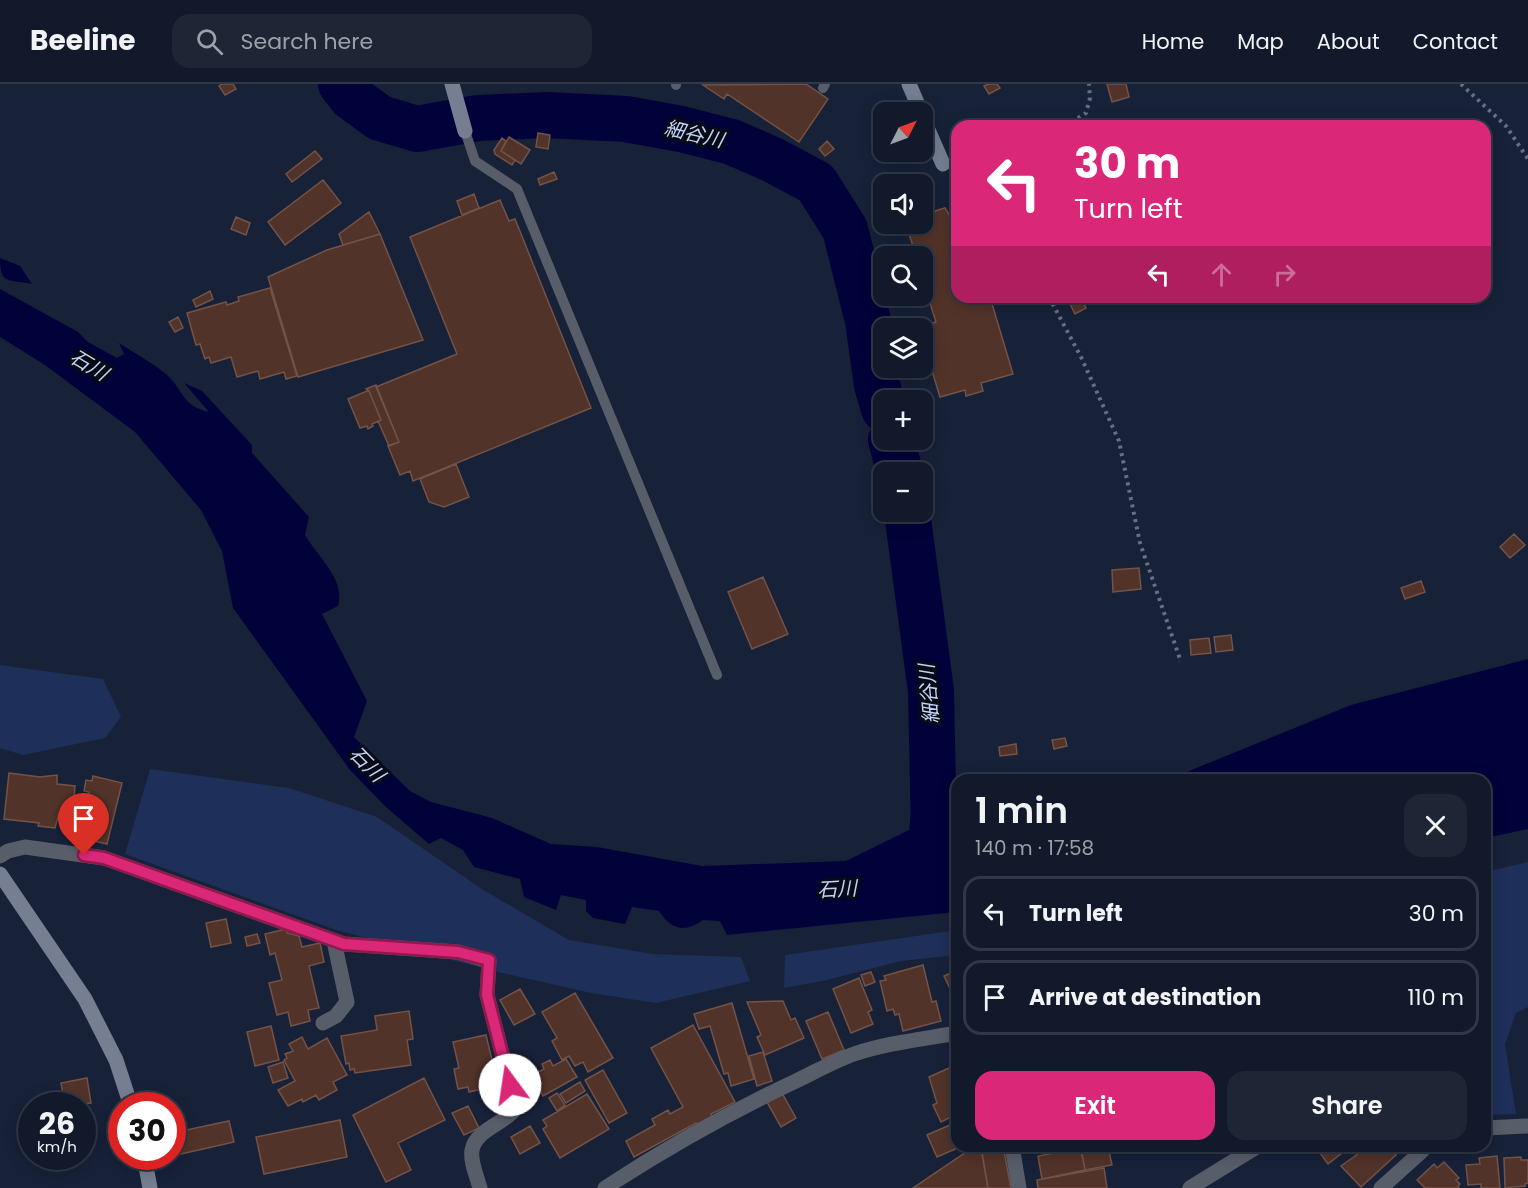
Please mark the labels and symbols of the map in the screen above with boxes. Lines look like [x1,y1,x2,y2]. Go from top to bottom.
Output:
north arrow [873,102,933,162]
water label: 細谷川 [662,114,728,155]
water label: 石川 [65,343,115,388]
water label: 細谷川 [912,661,946,725]
water label: 石川 [343,740,392,789]
pin [58,793,109,855]
water label: 石川 [816,874,860,904]
position arrow [478,1053,542,1117]
speed limit sign: 30 [108,1092,186,1170]

